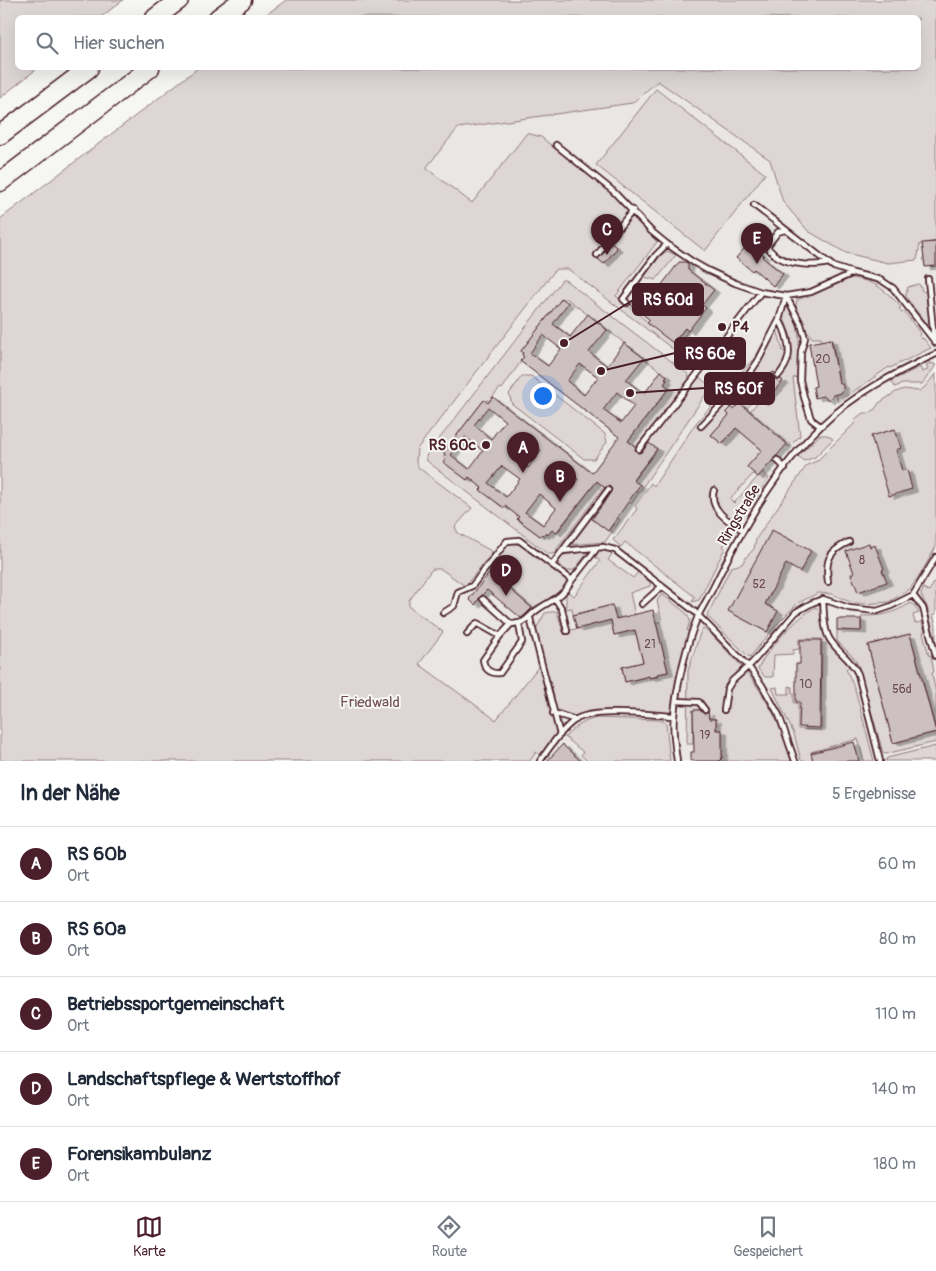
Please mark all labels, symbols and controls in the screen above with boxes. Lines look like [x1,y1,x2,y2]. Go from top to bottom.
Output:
search box [15,15,921,70]
icon: search [33,29,61,57]
text: Hier suchen [73,31,165,55]
pin: C [591,214,623,255]
pin: E [741,223,773,264]
callout: RS 60d [633,284,703,315]
text: RS 60d [643,290,693,310]
place label: P4 [732,318,749,337]
marker: P4 [716,321,728,333]
callout: RS 60e [675,338,745,369]
text: RS 60e [685,344,736,364]
house number: 20 [816,352,830,367]
callout: RS 60f [705,373,774,404]
text: RS 60f [715,379,764,399]
your location [530,383,556,409]
pin: A [507,432,539,473]
place label: RS 60c [429,436,476,455]
marker: RS 60c [480,439,492,451]
pin: B [544,461,576,502]
street label: Ringstraße [714,481,765,549]
house number: 8 [859,553,865,568]
pin: D [490,555,522,596]
house number: 52 [752,577,766,592]
house number: 21 [644,637,656,652]
house number: 10 [800,677,812,692]
house number: 56d [892,682,912,697]
park label: Friedwald [340,693,400,712]
house number: 19 [700,728,710,743]
text: In der Nähe [20,780,120,807]
text: 5 Ergebnisse [832,784,916,804]
text: RS 60b [67,842,127,866]
text: A [31,854,41,874]
text: 60 m [878,854,916,874]
text: Ort [67,866,89,886]
text: RS 60a [67,917,126,941]
text: B [31,929,41,949]
text: 80 m [879,929,916,949]
text: Ort [67,941,89,961]
text: Betriebssportgemeinschaft [67,992,284,1016]
text: C [31,1004,41,1024]
text: 110 m [875,1004,916,1024]
text: Ort [67,1016,89,1036]
text: Landschaftspflege & Wertstoffhof [67,1067,341,1091]
text: D [31,1079,41,1099]
text: 140 m [872,1079,916,1099]
text: Ort [67,1091,89,1111]
text: Forensikambulanz [67,1142,211,1166]
text: E [32,1154,40,1174]
text: 180 m [873,1154,916,1174]
text: Ort [67,1166,89,1186]
tab: Karte [133,1213,166,1260]
tab: Route [432,1213,467,1260]
tab: Gespeichert [733,1213,803,1260]

